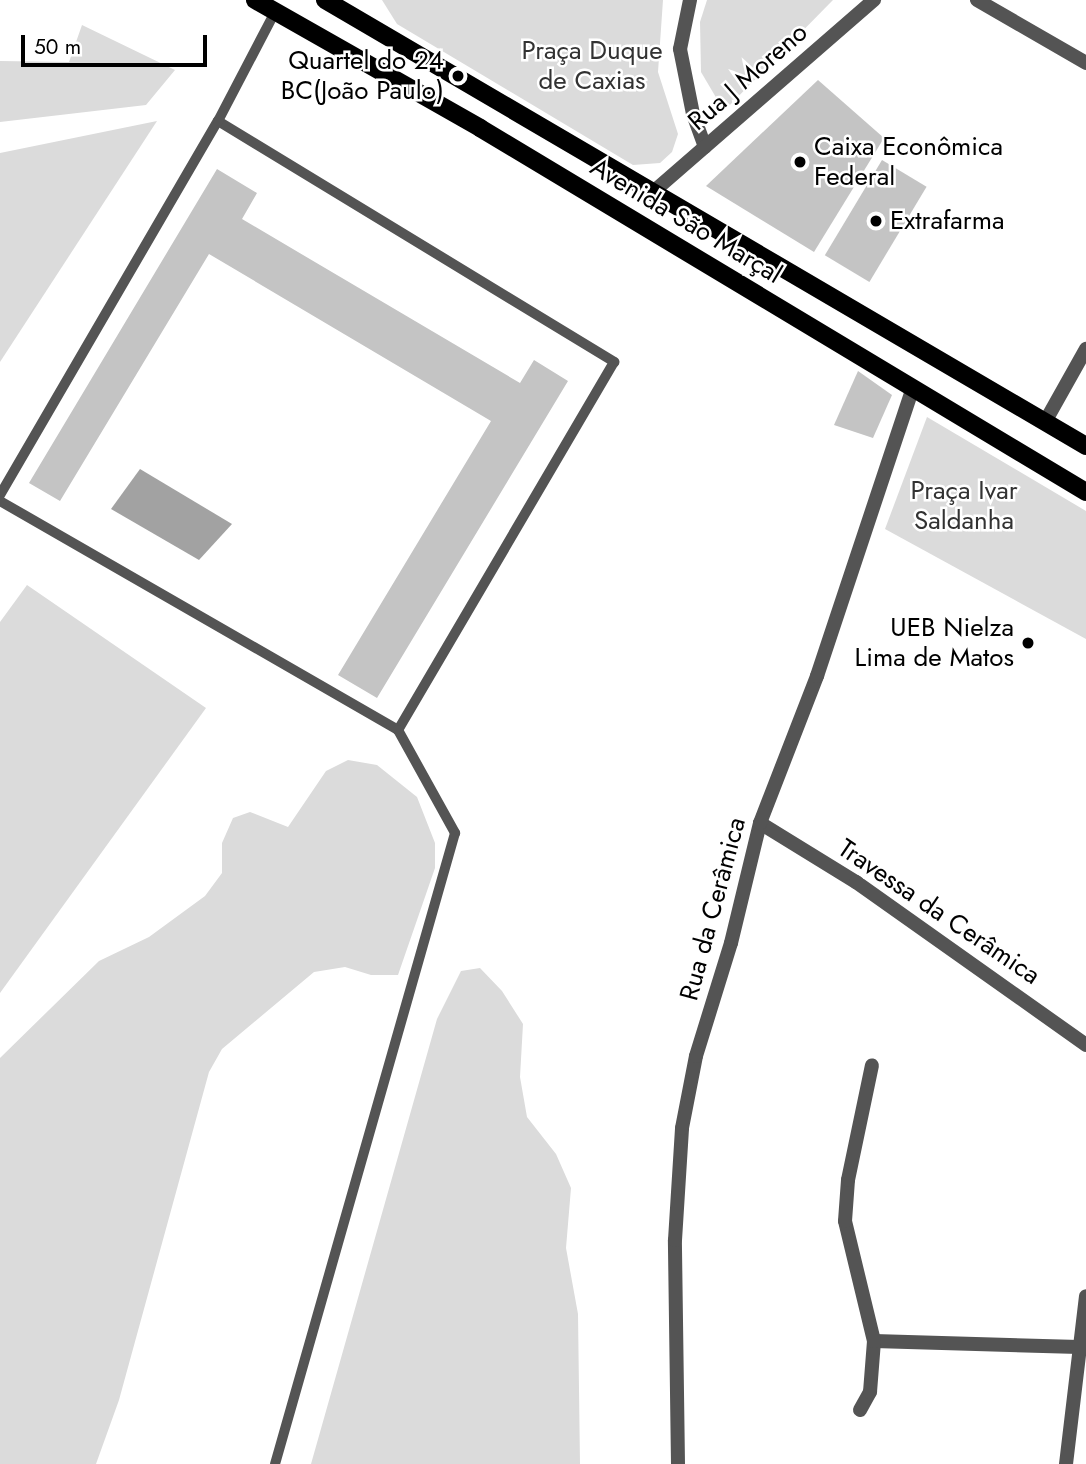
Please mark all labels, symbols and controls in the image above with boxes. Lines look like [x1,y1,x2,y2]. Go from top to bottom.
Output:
street label: Rua J Moreno [682,17,814,137]
scale bar [24,21,210,65]
text: 50 m [34,32,81,62]
park label: Praça Duque de Caxias [521,35,663,96]
place label: Quartel do 24 BC(João Paulo) [281,45,444,106]
marker: Quartel do 24 BC(João Paulo) [450,68,466,84]
place label: Caixa Econômica Federal [814,131,1003,192]
street label: Avenida São Marçal [585,152,787,290]
marker: Caixa Econômica Federal [792,154,808,170]
place label: Extrafarma [890,205,1005,237]
marker: Extrafarma [868,213,884,229]
park label: Praça Ivar Saldanha [910,475,1018,536]
place label: UEB Nielza Lima de Matos [854,612,1014,674]
marker: UEB Nielza Lima de Matos [1020,635,1036,651]
street label: Rua da Cerâmica [674,814,752,1004]
street label: Travessa da Cerâmica [832,833,1046,991]

